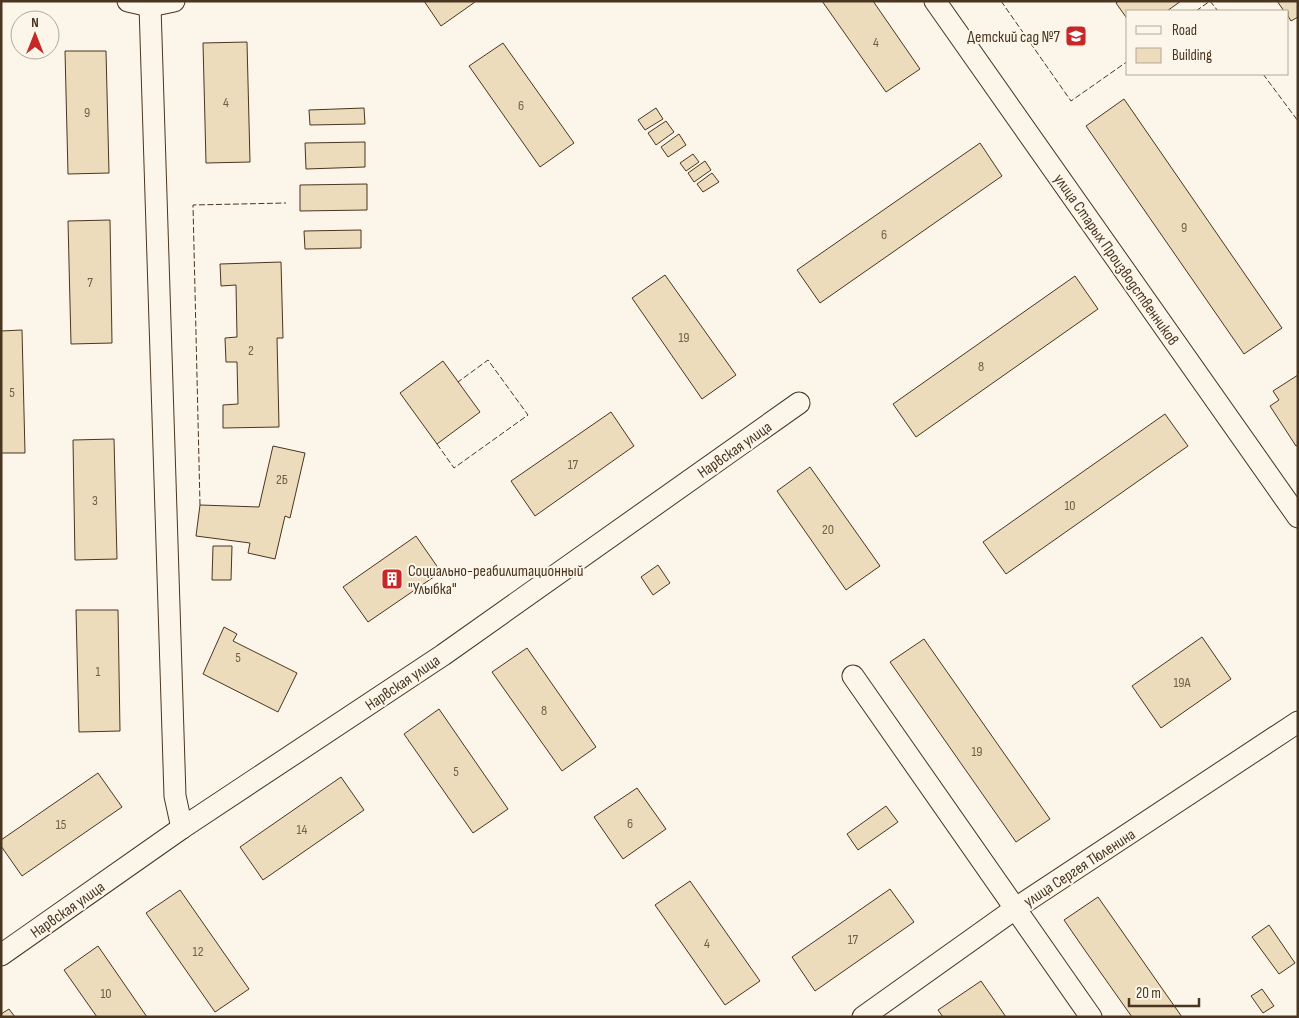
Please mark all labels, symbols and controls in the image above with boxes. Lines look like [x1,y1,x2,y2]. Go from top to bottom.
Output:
north arrow [10,10,60,60]
legend [1126,10,1289,75]
text: N [31,14,39,31]
text: Road [1172,21,1197,40]
school or university icon: Детский сад №7 [1064,24,1088,48]
place label: Детский сад №7 [967,28,1061,47]
house number: 4 [873,34,879,51]
text: Building [1172,46,1212,65]
house number: 4 [223,94,229,111]
house number: 6 [518,97,524,114]
house number: 9 [84,104,90,121]
street label: улица Старых Производственников [1049,171,1182,349]
house number: 9 [1181,219,1187,236]
house number: 6 [881,226,887,243]
house number: 7 [87,274,93,291]
house number: 19 [678,329,690,346]
house number: 2 [248,342,254,359]
house number: 8 [978,358,984,375]
house number: 5 [9,384,15,401]
street label: Нарвская улица [694,418,776,483]
house number: 17 [568,456,579,473]
house number: 2Б [276,471,288,488]
house number: 3 [92,492,98,509]
house number: 10 [1064,497,1076,514]
house number: 20 [822,521,834,538]
place label: Социально-реабилитационный "Улыбка" [408,562,583,599]
building icon: Социально-реабилитационный "Улыбка" [380,567,404,591]
house number: 5 [235,649,241,666]
street label: Нарвская улица [362,651,444,715]
house number: 1 [96,663,101,680]
house number: 19А [1173,674,1192,691]
house number: 8 [541,702,547,719]
house number: 19 [971,743,983,760]
house number: 5 [453,763,459,780]
house number: 6 [627,815,633,832]
house number: 15 [56,816,67,833]
house number: 14 [297,821,308,838]
street label: улица Сергея Тюленина [1020,825,1139,911]
street label: Нарвская улица [27,878,109,943]
house number: 17 [848,931,859,948]
house number: 4 [704,935,710,952]
house number: 12 [193,943,204,960]
scale bar [1129,976,1199,1008]
text: 20 m [1136,984,1161,1003]
house number: 10 [100,985,112,1002]

